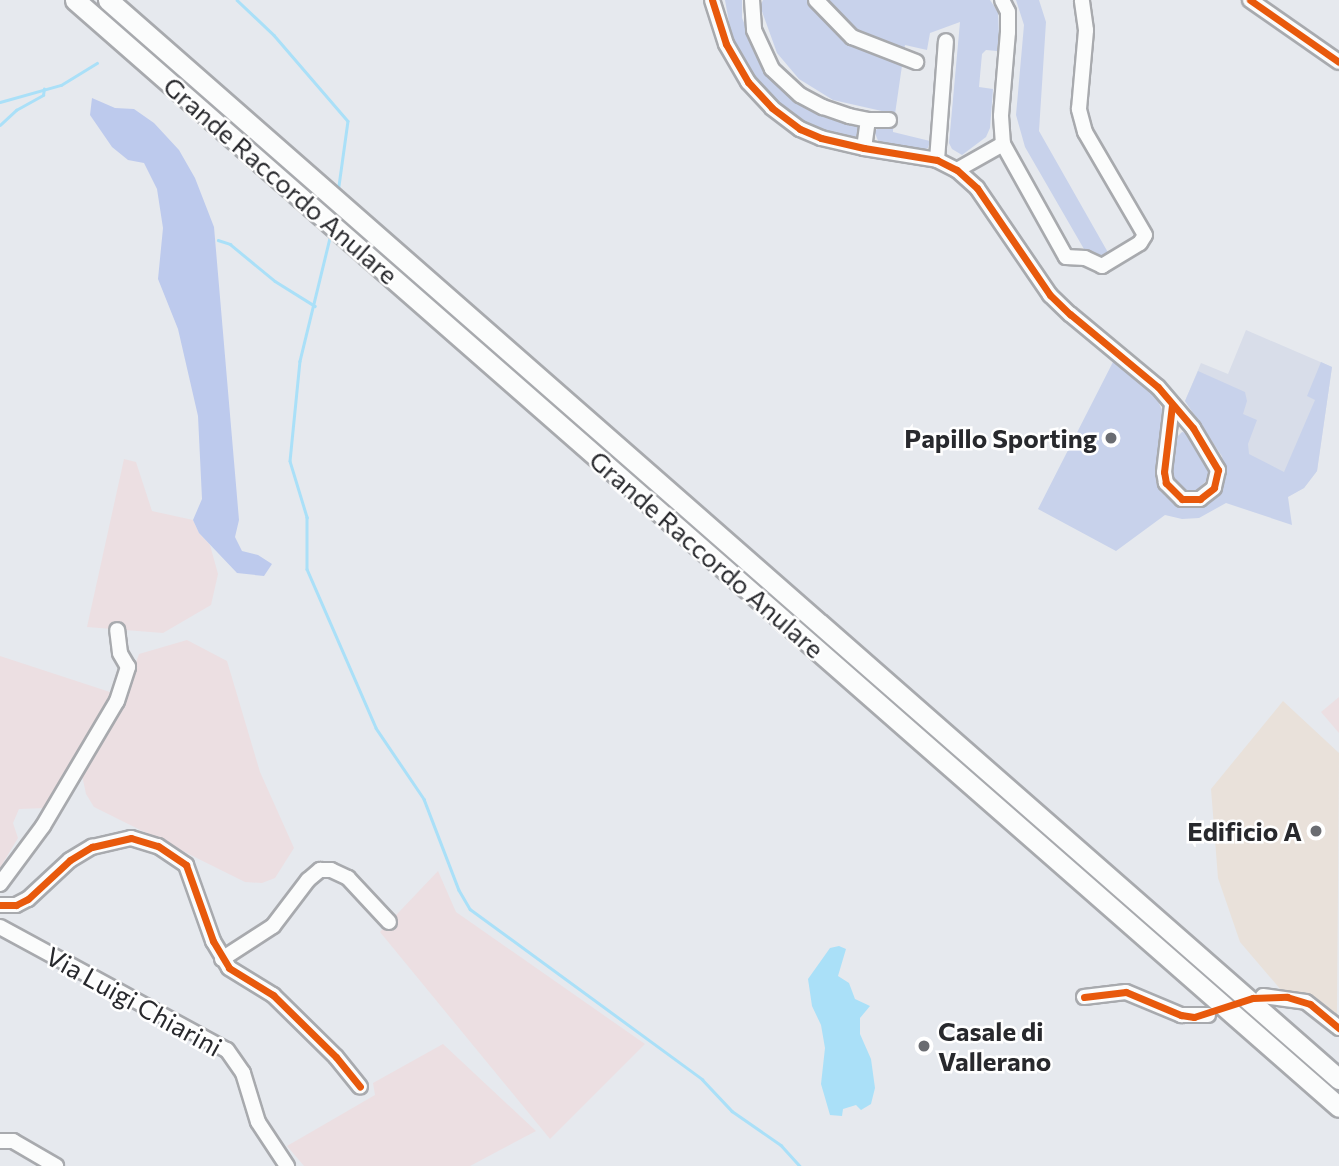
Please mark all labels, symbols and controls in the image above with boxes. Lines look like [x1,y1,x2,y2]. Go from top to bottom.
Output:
street label: Grande Raccordo Anulare [157,70,405,290]
place label: Papillo Sporting [904,422,1097,454]
marker: Papillo Sporting [1103,430,1119,446]
street label: Grande Raccordo Anulare [583,444,831,664]
place label: Edificio A [1187,815,1302,847]
marker: Edificio A [1308,823,1324,839]
street label: Via Luigi Chiarini [40,940,228,1062]
place label: Casale di Vallerano [938,1015,1051,1076]
marker: Casale di Vallerano [916,1038,932,1054]

